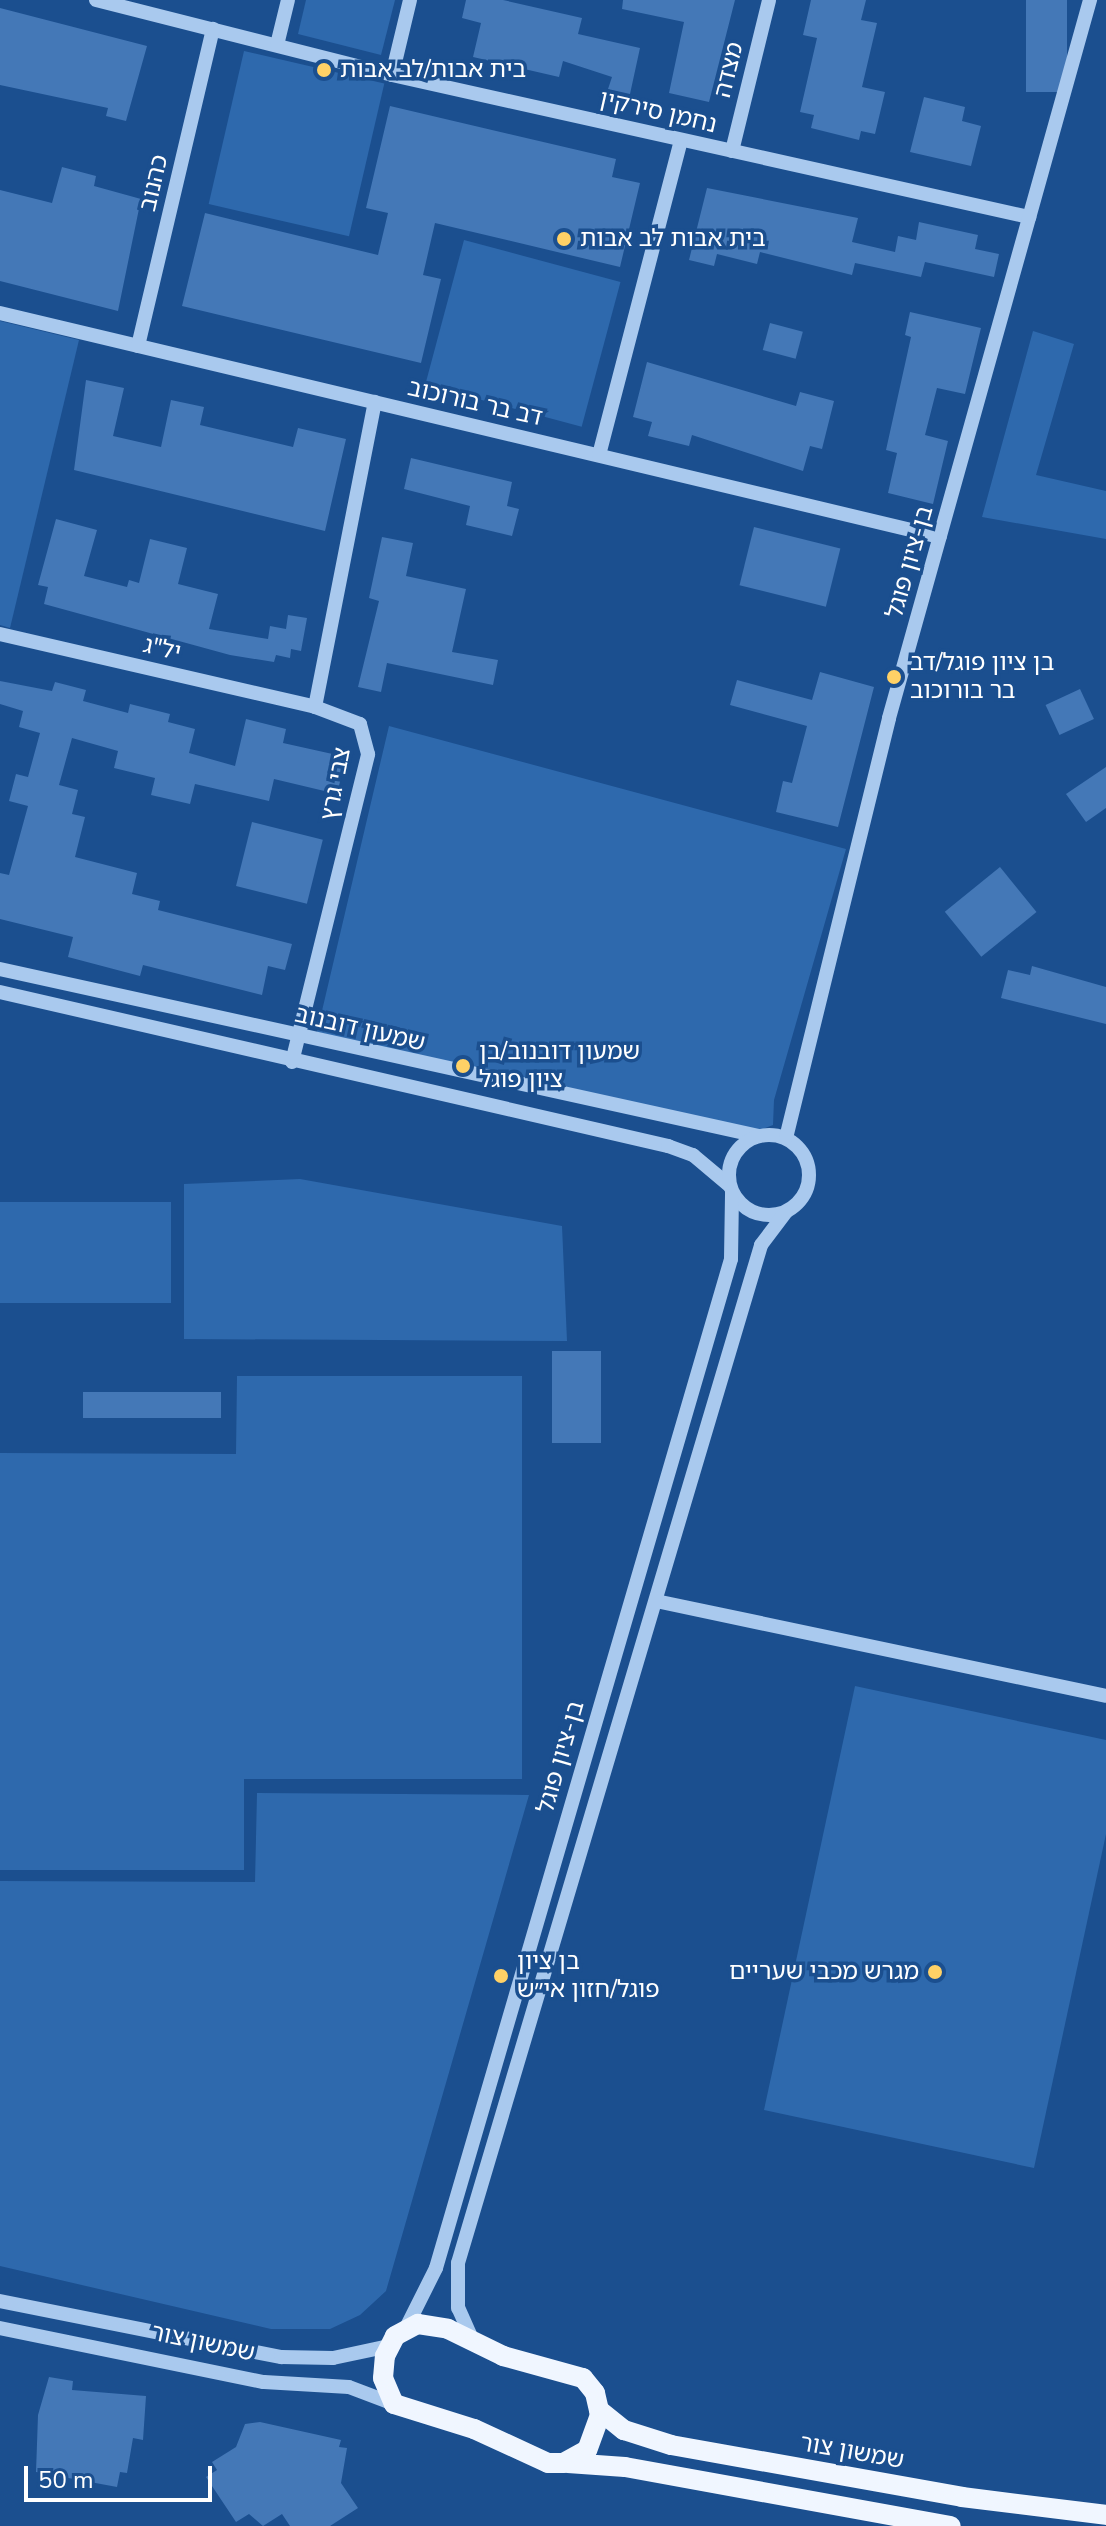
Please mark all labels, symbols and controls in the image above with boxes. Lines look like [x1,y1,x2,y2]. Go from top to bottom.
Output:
street label: מצדה [708,39,750,101]
place label: בית אבות/לב אבות [340,56,526,84]
marker: בית אבות/לב אבות [315,61,333,79]
street label: נחמן סירקין [597,85,719,139]
street label: כהנוב [134,152,174,214]
place label: בית אבות לב אבות [580,225,766,253]
marker: בית אבות לב אבות [555,230,573,248]
street label: דב בר בורוכוב [405,374,545,432]
street label: בן-ציון פוגל [880,502,940,622]
street label: יל"ג [140,631,184,667]
place label: בן ציון פוגל/דב בר בורוכוב [910,649,1054,705]
marker: בן ציון פוגל/דב בר בורוכוב [885,668,903,686]
street label: צבי גרץ [315,745,357,823]
street label: שמעון דובנוב [292,1000,428,1058]
place label: שמעון דובנוב/בן ציון פוגל [479,1038,640,1094]
marker: שמעון דובנוב/בן ציון פוגל [454,1057,472,1075]
street label: בן-ציון פוגל [531,1697,591,1817]
place label: בן ציון פוגל/חזון אי״ש [517,1948,660,2004]
place label: מגרש מכבי שעריים [729,1958,919,1986]
marker: מגרש מכבי שעריים [926,1963,944,1981]
marker: בן ציון פוגל/חזון אי״ש [492,1967,510,1985]
street label: שמשון צור [149,2318,257,2368]
street label: שמשון צור [798,2429,906,2475]
scale bar [28,2450,216,2500]
text: 50 m [38,2464,94,2496]

